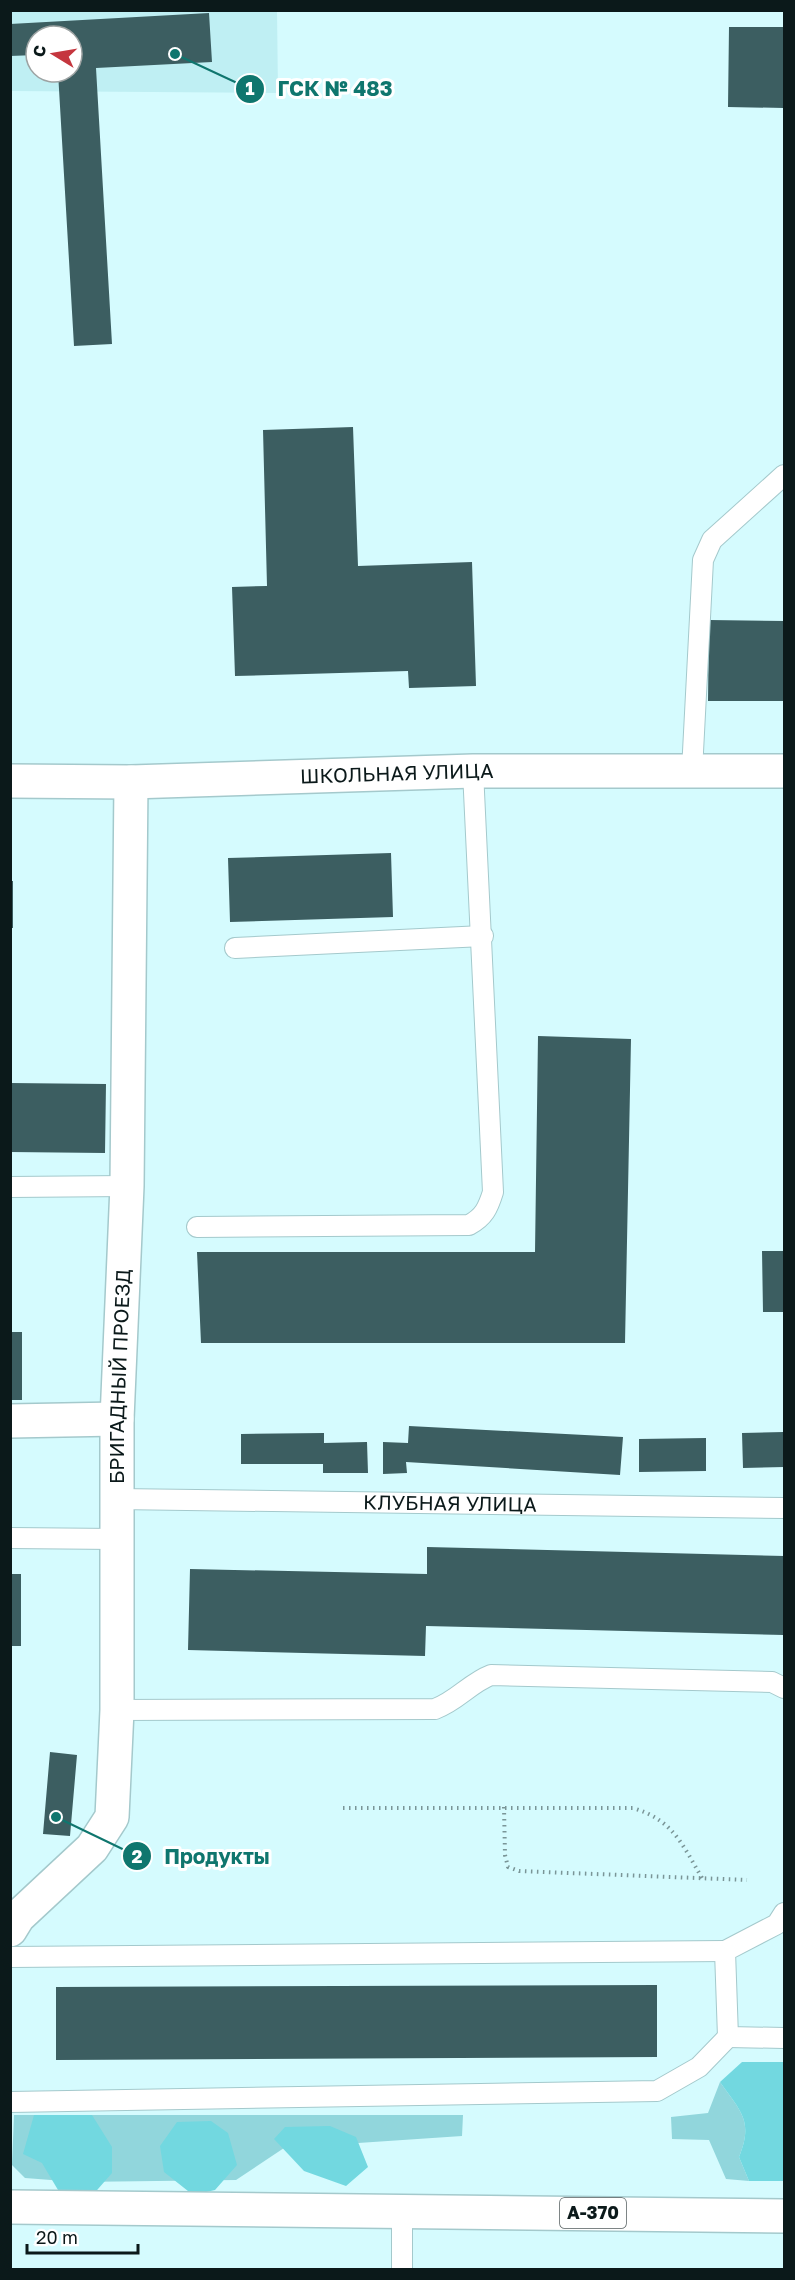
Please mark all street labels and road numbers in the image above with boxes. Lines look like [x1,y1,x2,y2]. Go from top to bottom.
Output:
street label: ШКОЛЬНАЯ УЛИЦА [300,758,494,788]
street label: БРИГАДНЫЙ ПРОЕЗД [104,1268,134,1484]
street label: КЛУБНАЯ УЛИЦА [363,1489,537,1516]
road number: А-370 [560,2198,626,2228]

